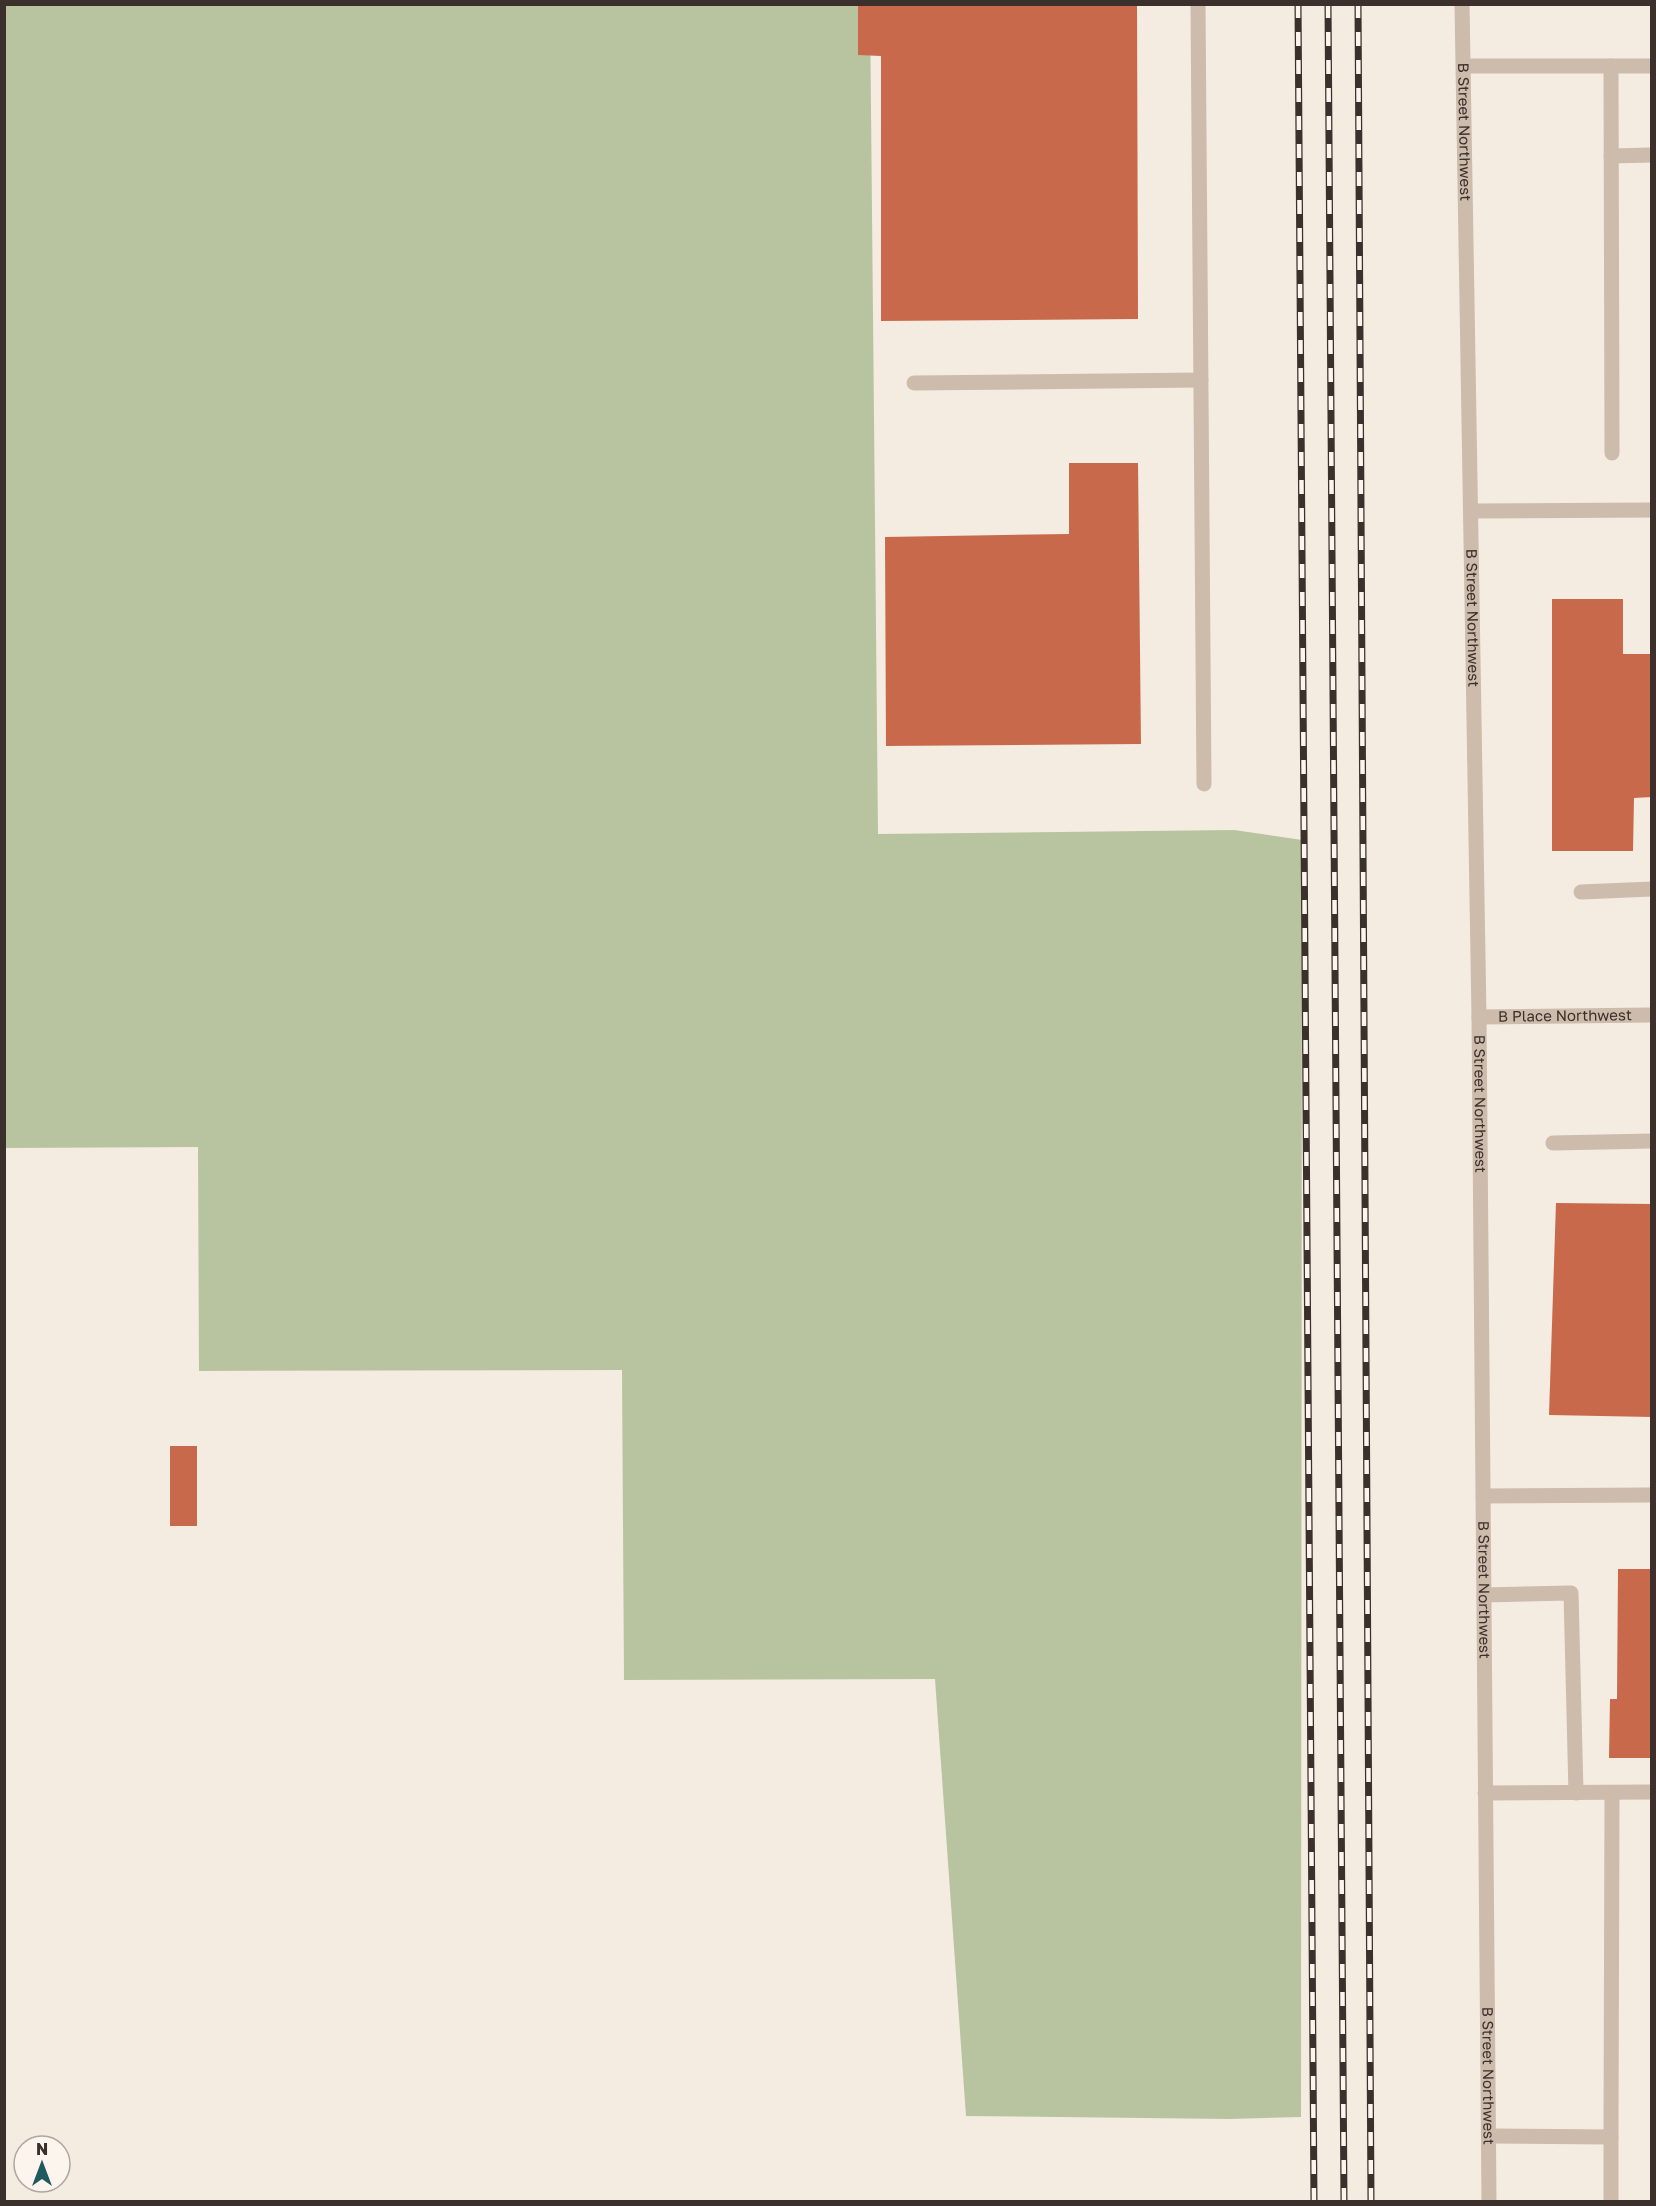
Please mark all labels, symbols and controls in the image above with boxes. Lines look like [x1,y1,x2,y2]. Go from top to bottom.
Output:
street label: B Street Northwest [1455,63,1475,201]
street label: B Street Northwest [1463,549,1483,687]
street label: B Place Northwest [1498,1005,1632,1025]
street label: B Street Northwest [1471,1035,1490,1173]
street label: B Street Northwest [1475,1521,1494,1659]
street label: B Street Northwest [1479,2007,1499,2145]
north arrow [12,2134,72,2194]
text: N [36,2139,48,2159]

